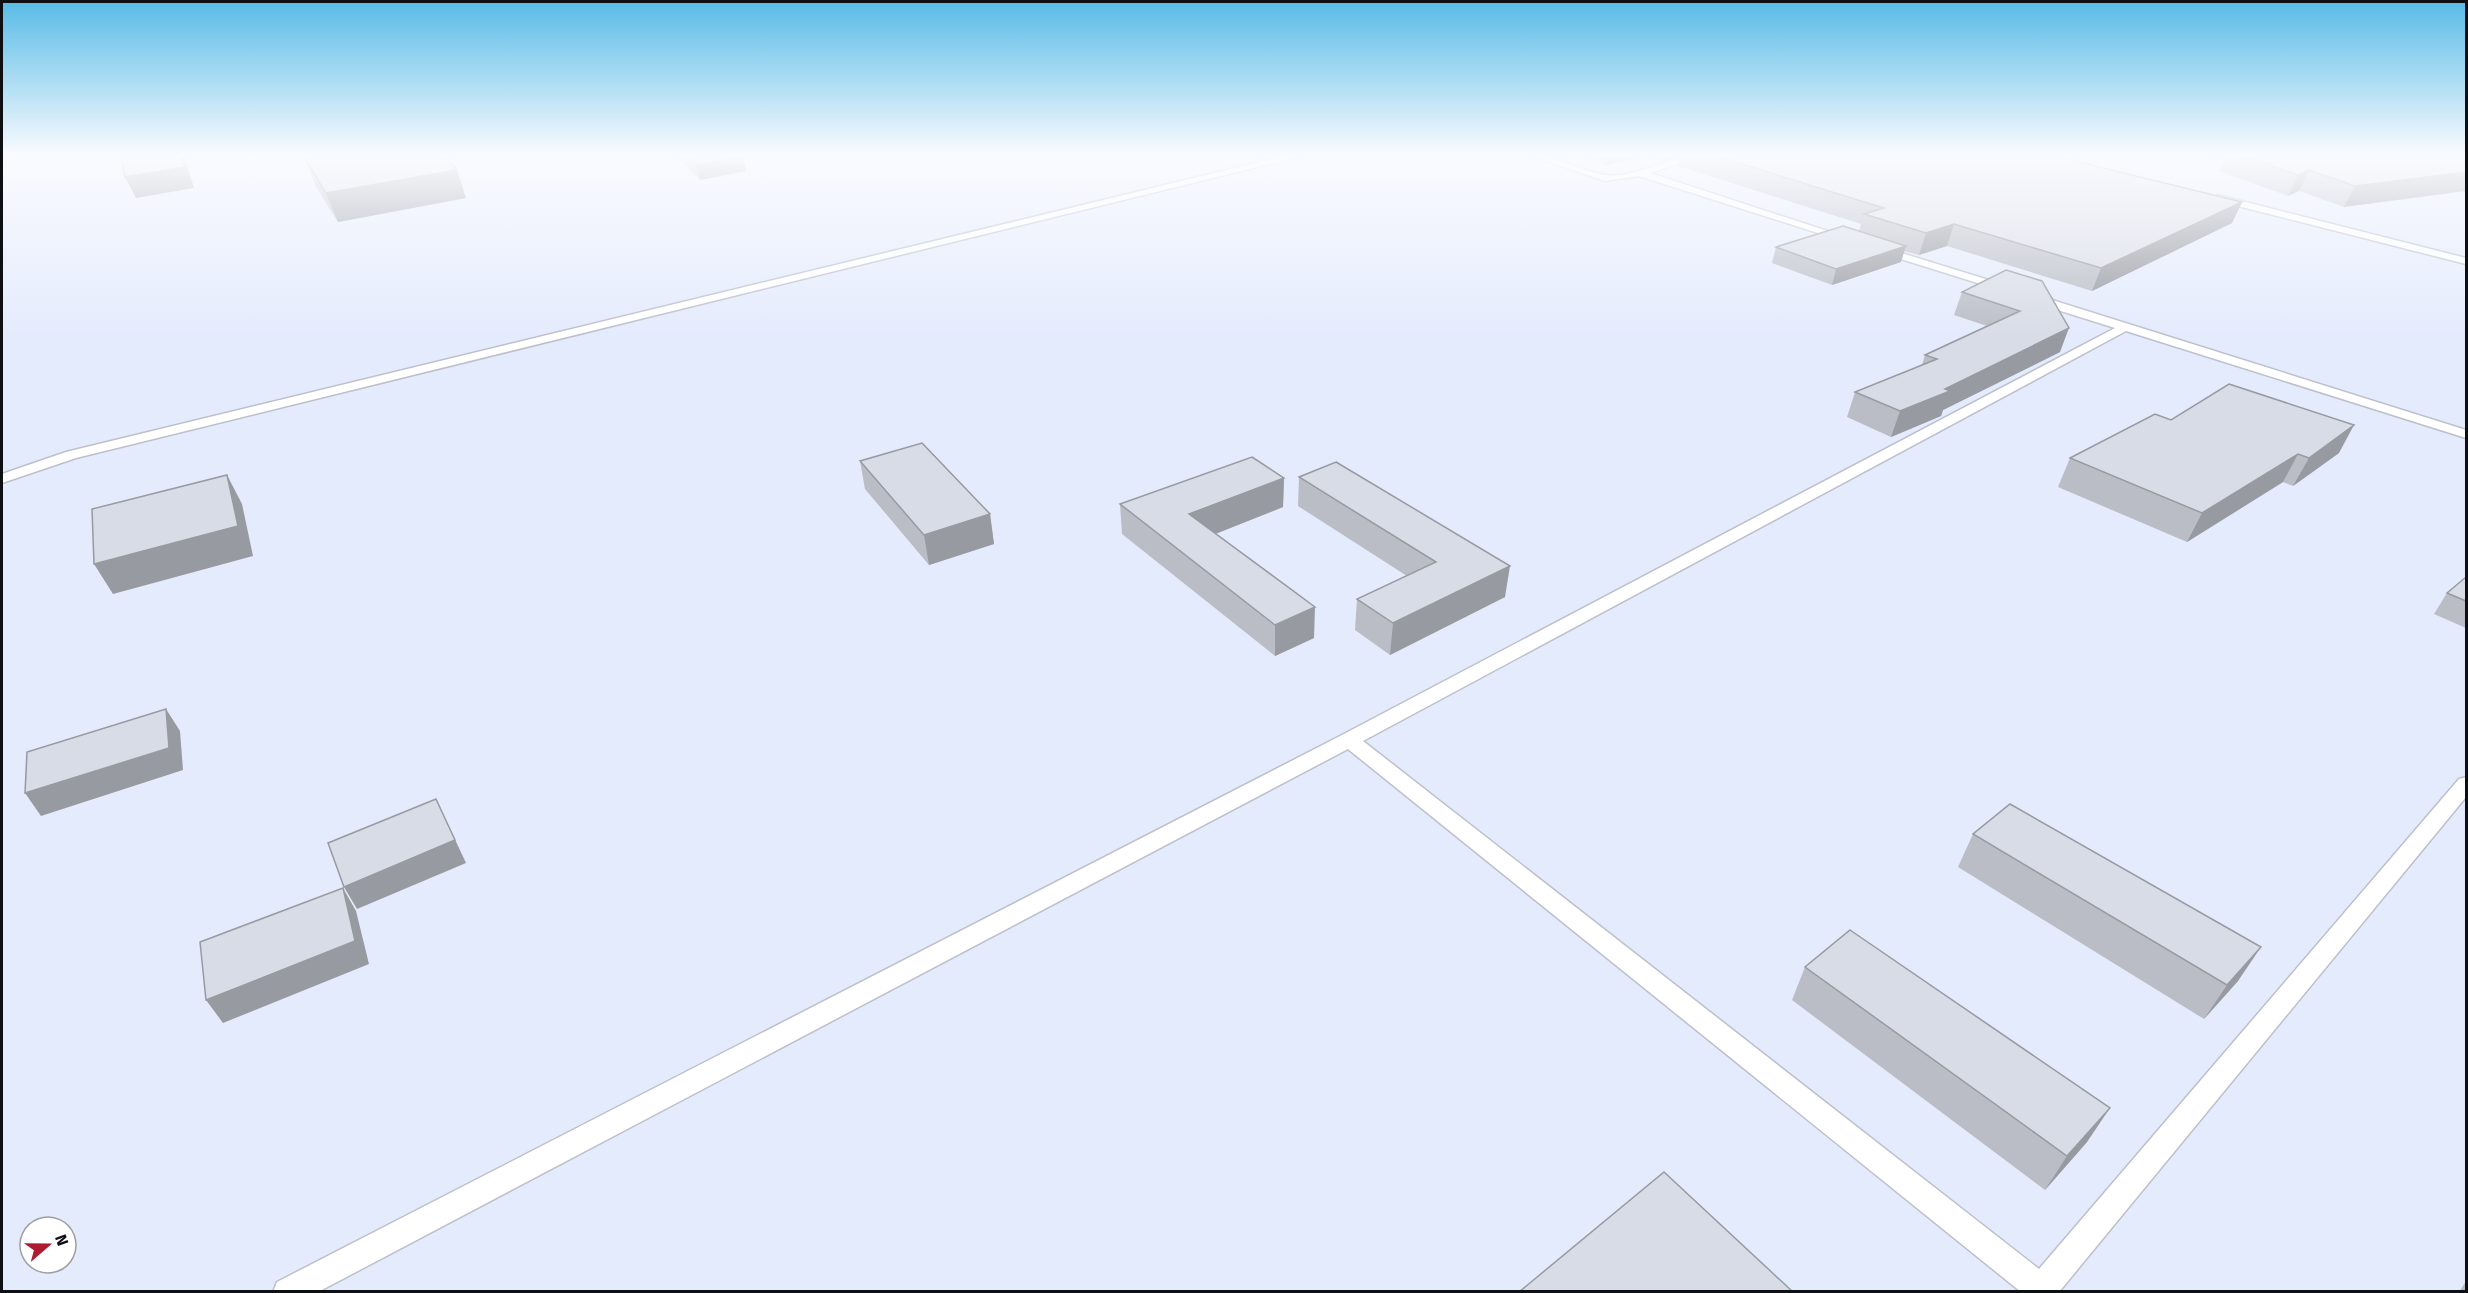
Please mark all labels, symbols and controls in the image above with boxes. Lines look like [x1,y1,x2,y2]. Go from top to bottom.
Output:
north arrow [18,1215,78,1275]
text: N [51,1232,72,1248]

